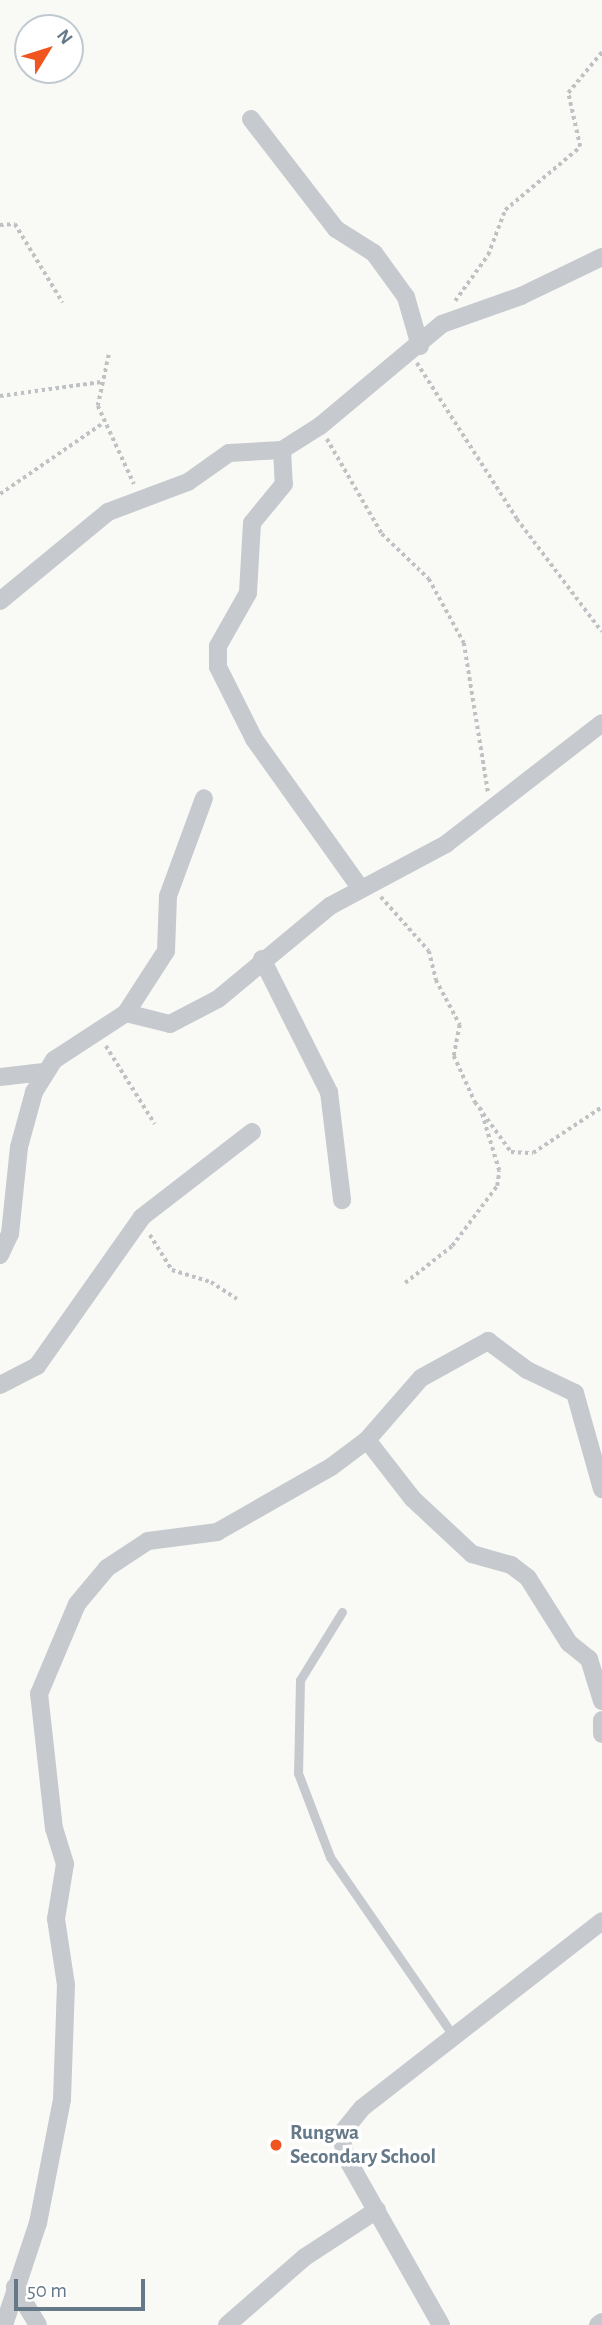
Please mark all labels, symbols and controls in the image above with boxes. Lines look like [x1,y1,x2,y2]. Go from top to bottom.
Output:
north arrow [14,14,84,84]
text: N [53,26,76,48]
place label: Rungwa Secondary School [290,2120,436,2170]
marker: Rungwa Secondary School [268,2137,284,2153]
scale bar [18,2266,149,2310]
text: 50 m [27,2280,67,2301]

